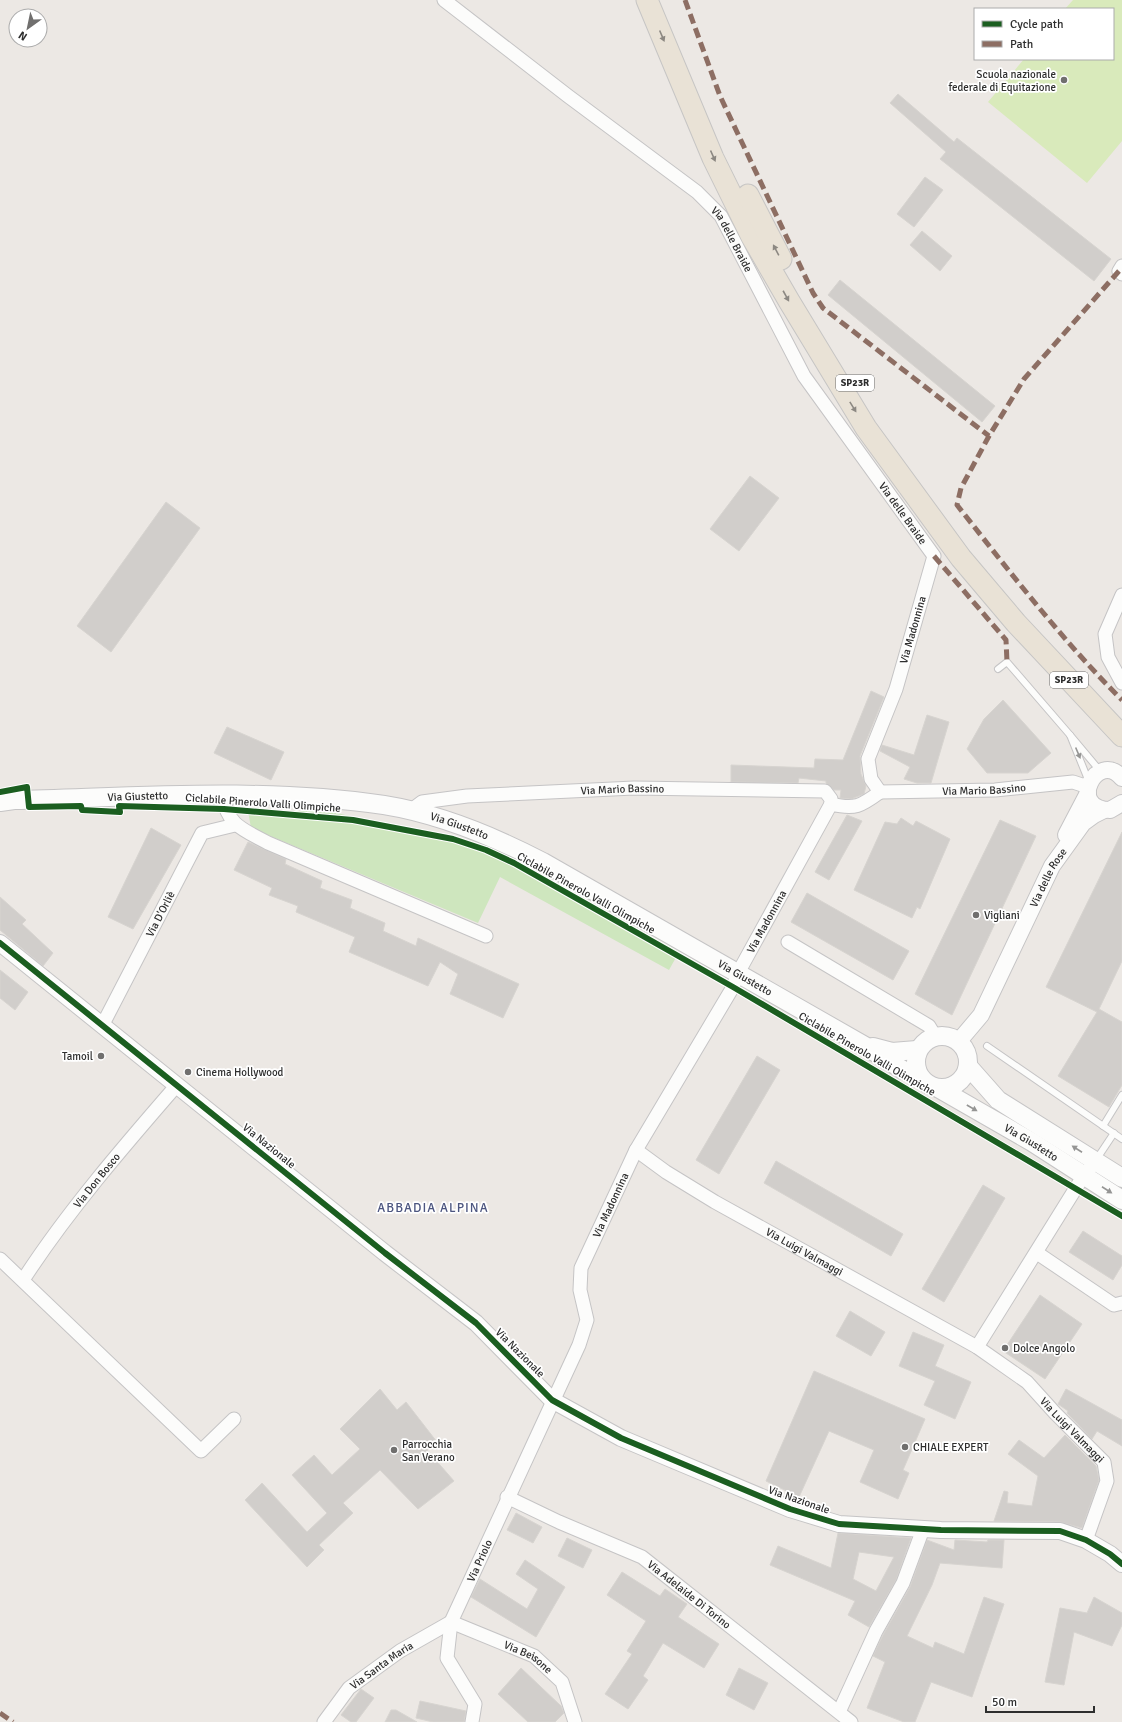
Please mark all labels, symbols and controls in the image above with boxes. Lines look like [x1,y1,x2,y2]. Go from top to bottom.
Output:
north arrow [8,8,48,48]
legend [974,8,1114,60]
text: Cycle path [1010,17,1063,32]
text: N [16,28,30,44]
one-way arrow [659,30,666,42]
text: Path [1010,37,1033,52]
place label: Scuola nazionale federale di Equitazione [948,68,1056,94]
marker: Scuola nazionale federale di Equitazione [1059,75,1069,85]
one-way arrow [710,150,716,162]
street label: Via delle Braide [708,203,755,274]
one-way arrow [773,244,780,256]
one-way arrow [782,290,789,302]
road number: SP23R [836,375,874,391]
one-way arrow [849,402,857,412]
street label: Via delle Braide [876,480,930,547]
street label: Via Madonnina [897,594,929,665]
road number: SP23R [1050,672,1088,688]
one-way arrow [1074,747,1081,759]
street label: Via Mario Bassino [942,780,1027,797]
street label: Via Mario Bassino [580,781,665,797]
street label: Via Giustetto [107,789,169,803]
street label: Ciclabile Pinerolo Valli Olimpiche [185,791,341,815]
street label: Via Giustetto [429,809,491,842]
street label: Via delle Rose [1027,845,1069,909]
street label: Ciclabile Pinerolo Valli Olimpiche [515,850,657,936]
street label: Via Madonnina [744,887,789,955]
street label: Via D'Orliè [143,889,177,939]
place label: Vigliani [984,909,1020,922]
marker: Vigliani [971,910,981,920]
street label: Via Giustetto [715,957,775,998]
street label: Ciclabile Pinerolo Valli Olimpiche [796,1009,938,1099]
place label: Tamoil [62,1050,93,1063]
marker: Tamoil [96,1051,106,1061]
place label: Cinema Hollywood [196,1066,284,1079]
marker: Cinema Hollywood [183,1067,193,1077]
one-way arrow [966,1104,978,1111]
street label: Via Nazionale [240,1121,298,1171]
street label: Via Giustetto [1002,1121,1061,1164]
one-way arrow [1072,1145,1083,1153]
street label: Via Don Bosco [71,1150,123,1210]
street label: Via Madonnina [590,1170,631,1239]
one-way arrow [1102,1186,1112,1194]
district label: ABBADIA ALPINA [377,1200,489,1216]
street label: Via Luigi Valmaggi [764,1225,846,1278]
street label: Via Nazionale [493,1326,547,1380]
place label: Dolce Angolo [1013,1342,1075,1355]
marker: Dolce Angolo [1000,1343,1010,1353]
street label: Via Luigi Valmaggi [1037,1394,1107,1465]
place label: Parrocchia San Verano [402,1438,455,1464]
place label: CHIALE EXPERT [913,1441,989,1454]
marker: CHIALE EXPERT [900,1442,910,1452]
marker: Parrocchia San Verano [389,1445,399,1455]
street label: Via Nazionale [767,1483,831,1517]
street label: Via Priolo [464,1537,495,1584]
street label: Via Adelaide Di Torino [645,1557,734,1631]
street label: Via Santa Maria [347,1638,416,1692]
street label: Via Beisone [502,1638,555,1676]
scale bar [986,1688,1094,1714]
text: 50 m [992,1695,1017,1710]

